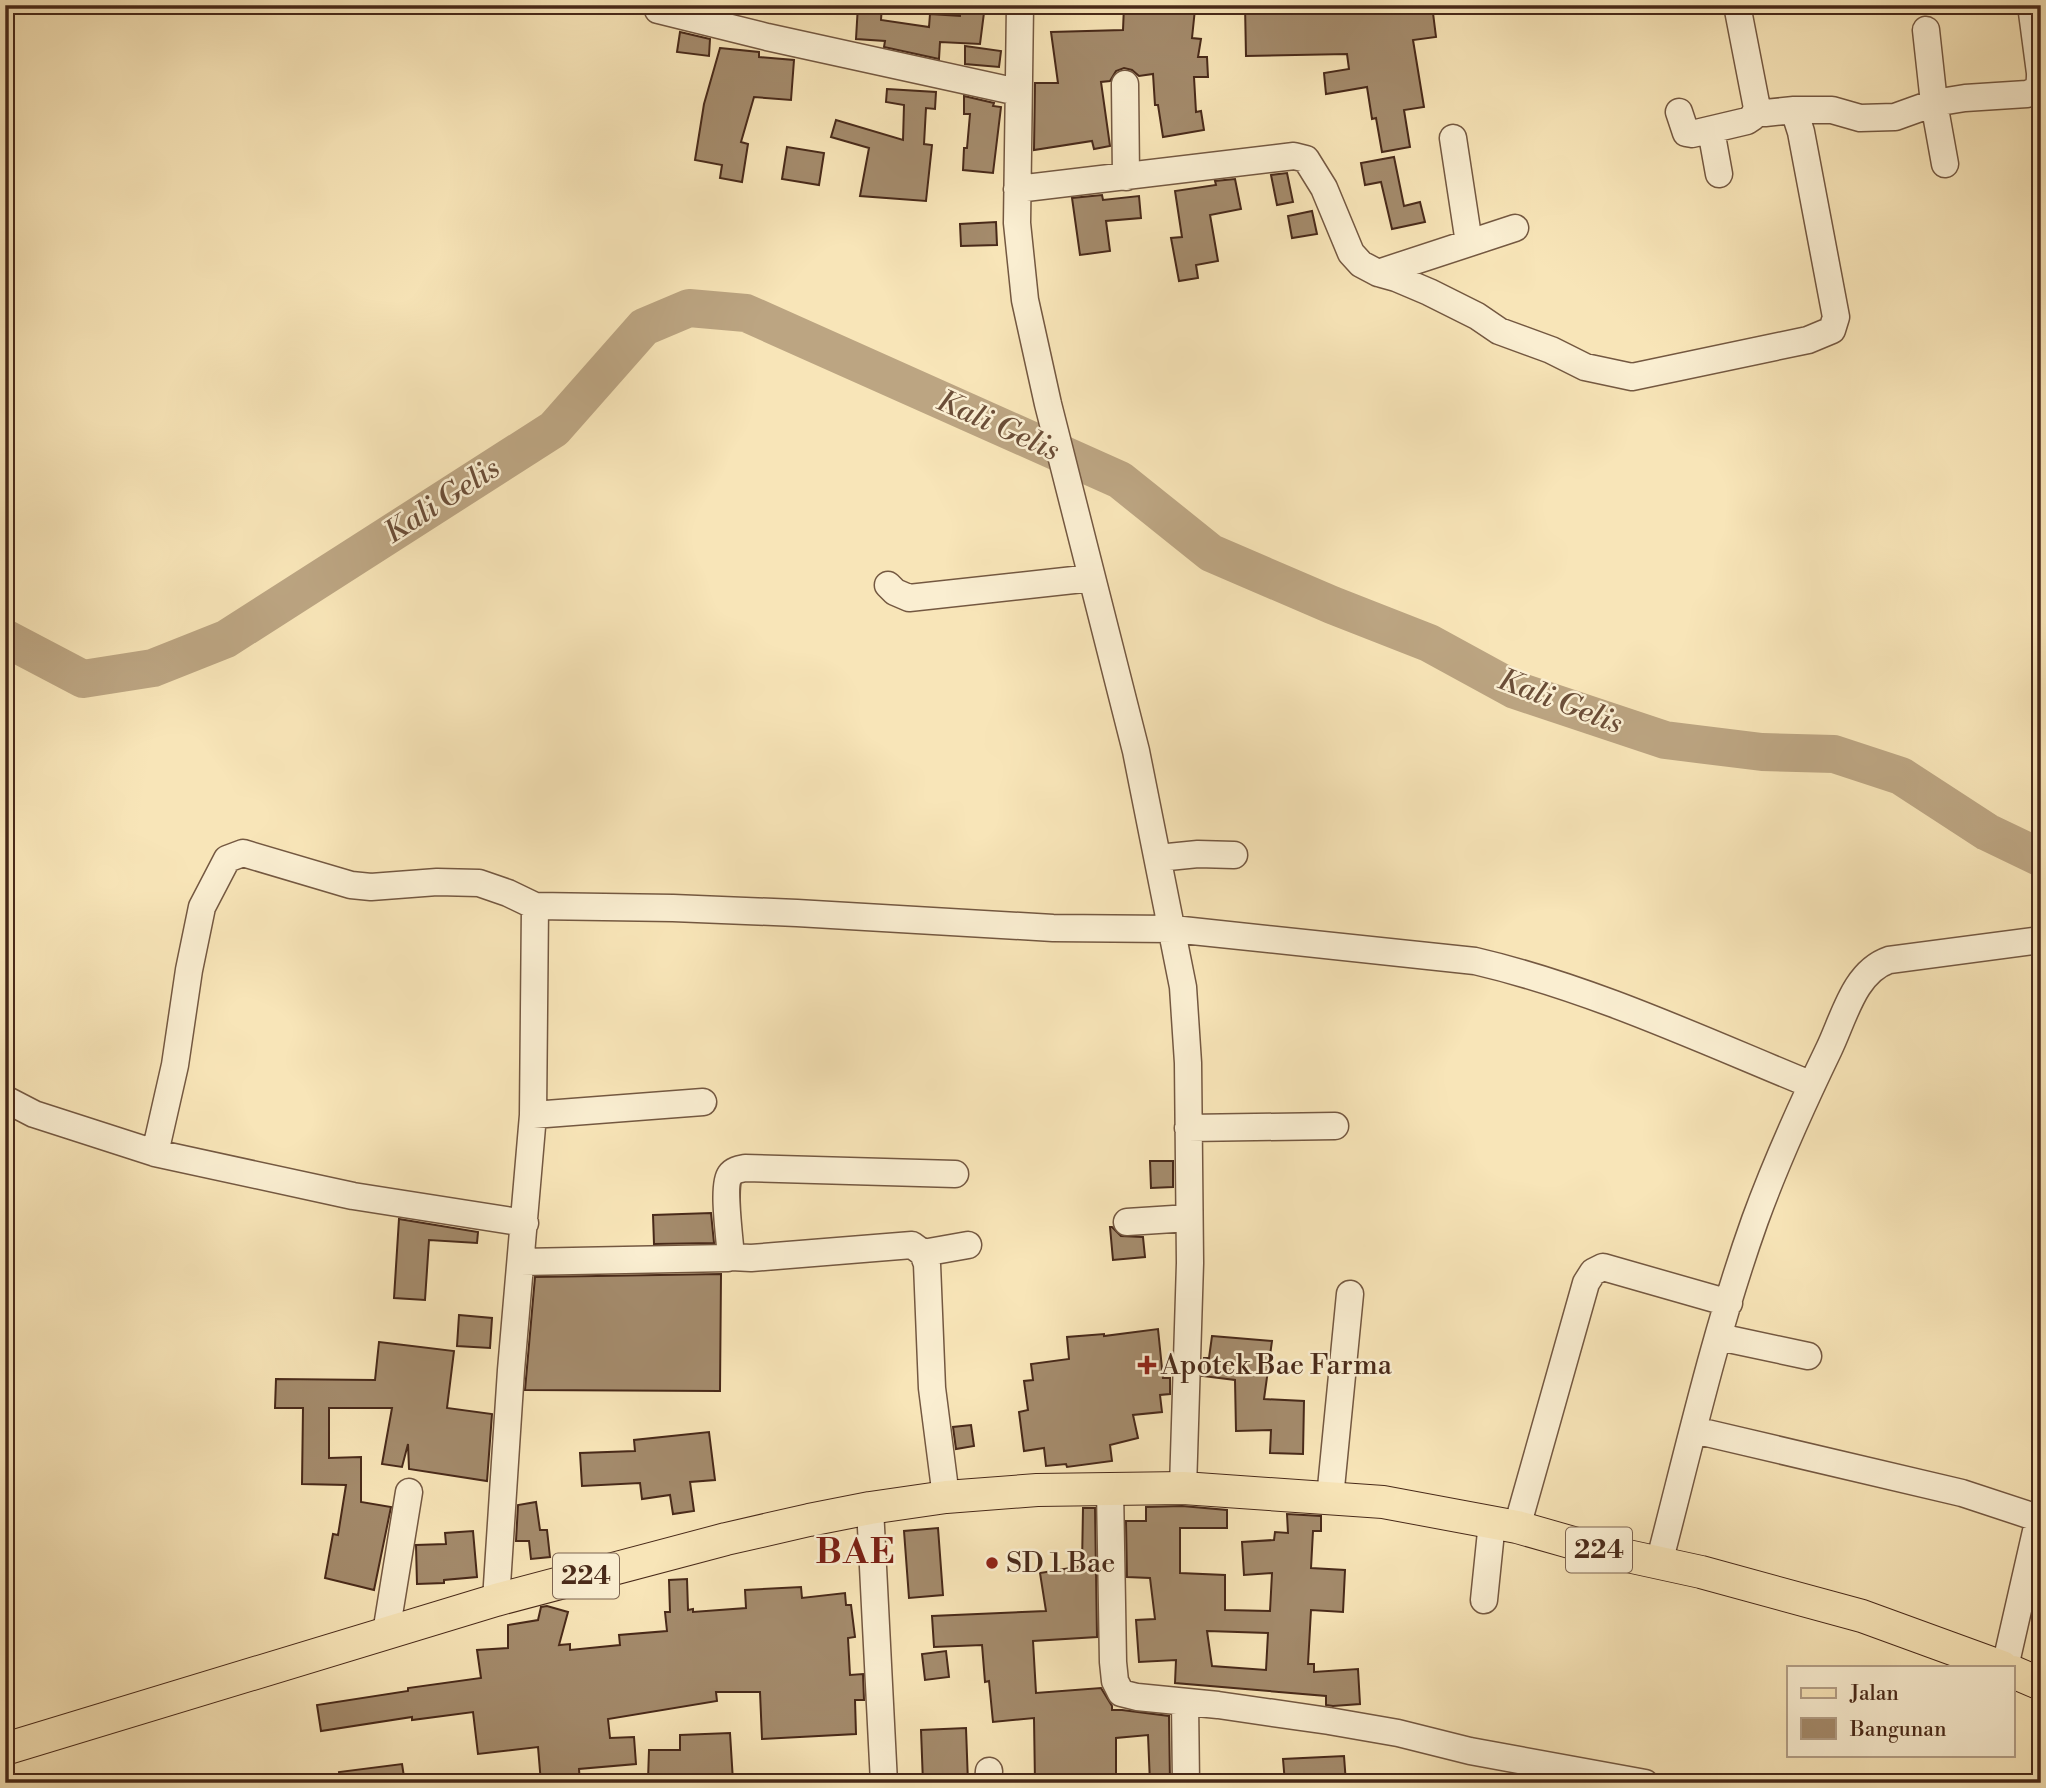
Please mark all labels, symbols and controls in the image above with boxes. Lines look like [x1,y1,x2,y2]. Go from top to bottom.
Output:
water label: Kali Gelis [931,382,1065,470]
water label: Kali Gelis [377,450,507,552]
water label: Kali Gelis [1492,661,1628,743]
place label: Apotek Bae Farma [1160,1348,1393,1383]
marker: Apotek Bae Farma [1139,1357,1155,1373]
road number: 224 [1566,1527,1632,1572]
district label: BAE [816,1531,896,1574]
place label: SD 1 Bae [1006,1546,1115,1581]
road number: 224 [553,1554,619,1598]
marker: SD 1 Bae [984,1555,1000,1571]
legend [1787,1666,2014,1756]
text: Jalan [1849,1681,1899,1707]
text: Bangunan [1849,1717,1947,1743]

